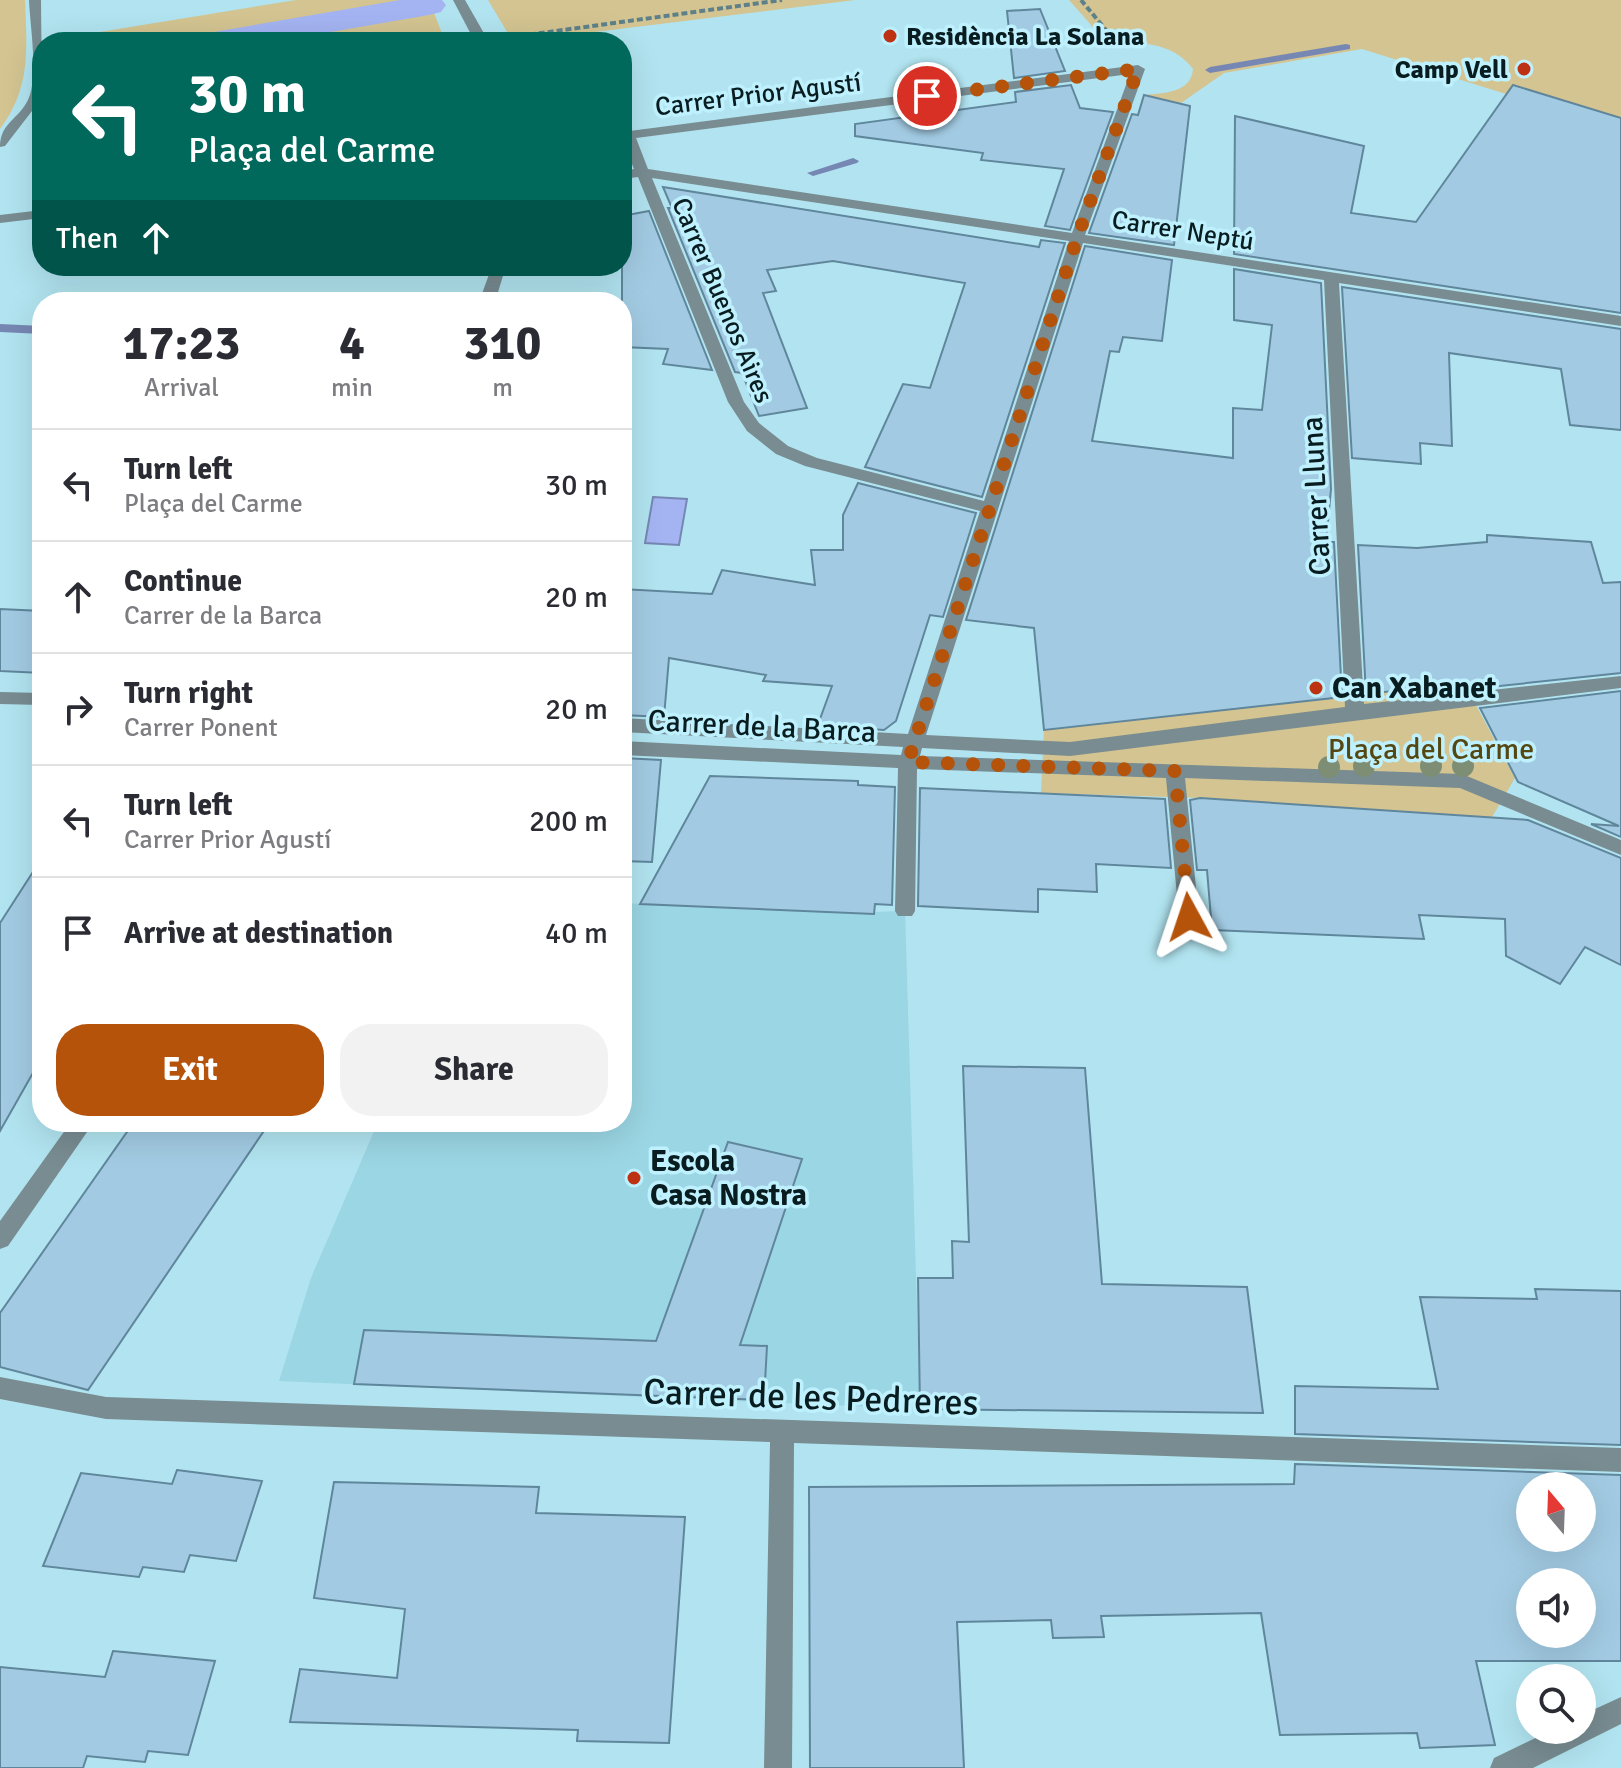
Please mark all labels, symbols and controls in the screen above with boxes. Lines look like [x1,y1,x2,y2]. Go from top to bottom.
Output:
place label: Residència La Solana [906,21,1144,53]
marker: Residència La Solana [881,27,899,45]
place label: Camp Vell [1395,54,1508,86]
text: 30 m [188,59,306,128]
marker: Camp Vell [1515,60,1533,78]
pin [893,62,961,130]
icon: left [56,64,160,168]
street label: Carrer Prior Agustí [653,66,863,124]
icon: arrive [905,74,949,118]
text: Plaça del Carme [188,128,436,173]
street label: Carrer Buenos Aires [664,193,780,408]
street label: Carrer Neptú [1110,204,1256,258]
icon: ahead [134,216,178,260]
text: Then [56,220,118,257]
text: 17:23 [123,314,240,373]
text: 4 [339,314,365,373]
text: 310 [464,314,541,373]
text: Arrival [144,372,219,404]
text: min [331,372,373,404]
text: m [492,372,513,404]
street label: Carrer Lluna [1294,416,1339,576]
text: Turn left [124,451,233,488]
icon: left [56,463,100,507]
text: 30 m [545,467,608,504]
text: Plaça del Carme [124,488,303,520]
text: Continue [124,563,242,600]
icon: ahead [56,575,100,619]
text: 20 m [545,579,608,616]
text: Carrer de la Barca [124,600,322,632]
place label: Can Xabanet [1332,670,1496,707]
text: Turn right [124,675,253,712]
marker: Can Xabanet [1307,679,1325,697]
icon: right [56,687,100,731]
text: 20 m [545,691,608,728]
street label: Carrer de la Barca [647,702,877,751]
text: Carrer Ponent [124,712,278,744]
park label: Plaça del Carme [1328,731,1534,768]
text: Turn left [124,787,233,824]
icon: left [56,799,100,843]
text: 200 m [529,803,608,840]
text: Carrer Prior Agustí [124,824,331,856]
position arrow [1147,875,1231,959]
icon: arrive [56,911,100,955]
text: Arrive at destination [124,915,393,952]
text: 40 m [545,915,608,952]
button: Exit [56,1024,324,1116]
button: Share [340,1024,608,1116]
place label: Escola Casa Nostra [650,1143,807,1214]
marker: Escola Casa Nostra [625,1169,643,1187]
street label: Carrer de les Pedreres [643,1369,979,1426]
north arrow [1516,1472,1596,1552]
map controls [1516,1472,1596,1744]
button: sound [1516,1568,1596,1648]
button: search [1516,1664,1596,1744]

